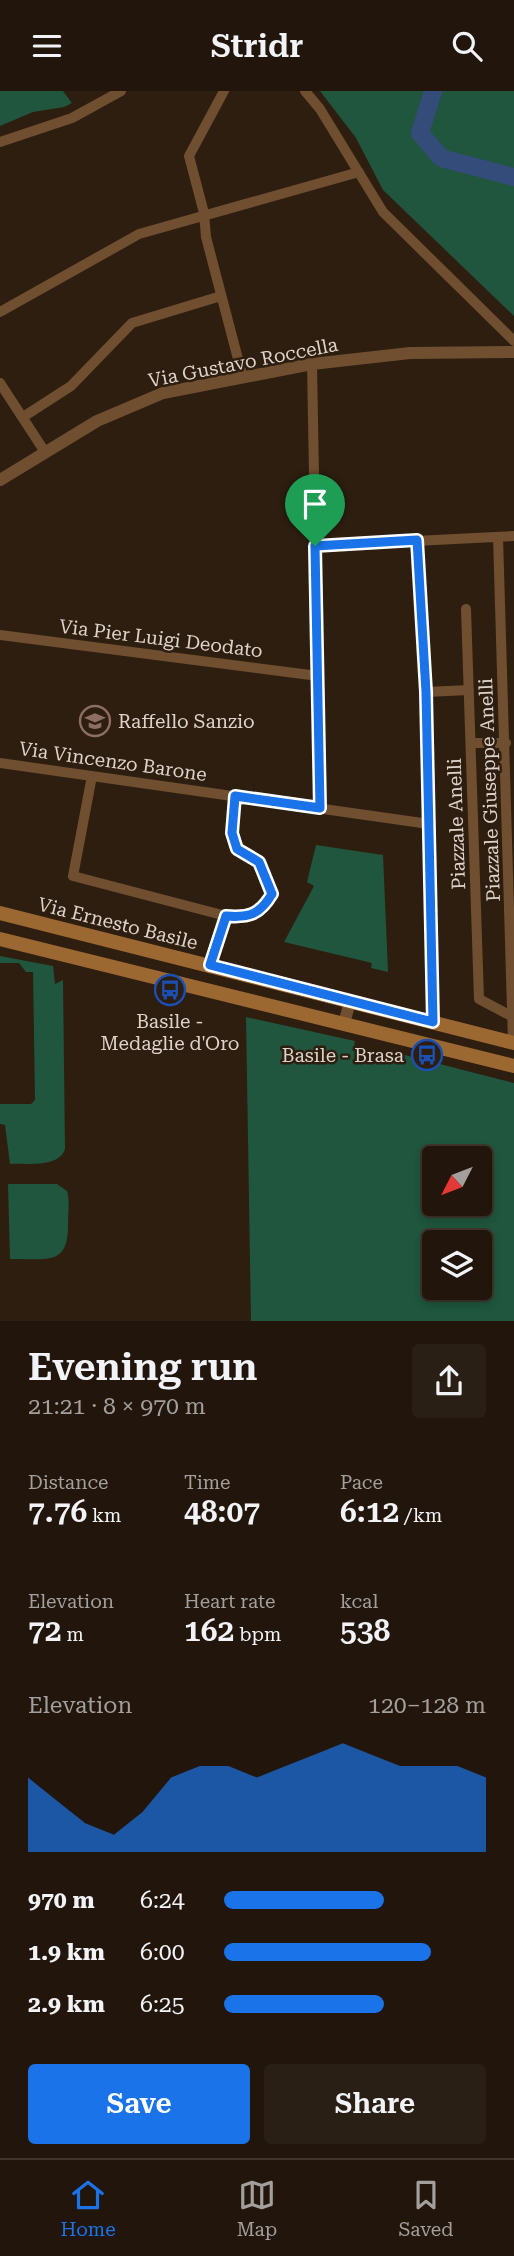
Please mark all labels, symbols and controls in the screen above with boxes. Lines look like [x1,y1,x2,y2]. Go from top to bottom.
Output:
icon: menu [28,27,66,65]
text: Stridr [211,27,303,65]
icon: search [448,27,486,65]
street label: Via Gustavo Roccella [146,333,341,392]
pin [285,474,345,546]
icon: arrive [296,485,334,523]
street label: Via Pier Luigi Deodato [58,615,264,662]
street label: Piazzale Giuseppe Anelli [474,678,505,902]
school or university icon: Raffello Sanzio [78,704,112,738]
place label: Raffello Sanzio [118,710,255,733]
street label: Via Vincenzo Barone [17,737,208,786]
street label: Piazzale Anelli [443,758,470,890]
street label: Via Ernesto Basile [36,893,200,954]
bus stop icon: Basile - Medaglie d'Oro [153,973,187,1007]
place label: Basile - Medaglie d'Oro [101,1010,239,1055]
bus stop icon: Basile - Brasa [410,1038,444,1072]
place label: Basile - Brasa [282,1044,405,1067]
north arrow [422,1146,492,1216]
map controls [422,1146,492,1300]
button: layers [422,1230,492,1300]
button: share [412,1344,486,1418]
text: Evening run [28,1345,257,1389]
text: 21:21 · 8 × 970 m [28,1393,206,1420]
text: Distance [28,1471,108,1494]
text: Time [184,1471,231,1494]
text: Pace [340,1471,383,1494]
text: 7.76 [28,1494,87,1529]
text: 48:07 [184,1494,260,1529]
text: 6:12 [340,1494,399,1529]
text: km [87,1504,121,1527]
text: /km [399,1504,442,1527]
text: Elevation [28,1590,114,1613]
text: Heart rate [184,1590,275,1613]
text: kcal [340,1590,378,1613]
text: 72 [28,1613,62,1648]
text: 162 [184,1613,234,1648]
text: 538 [340,1613,390,1648]
text: m [62,1623,84,1646]
text: bpm [234,1623,281,1646]
text: Elevation [28,1692,132,1719]
text: 120–128 m [368,1692,486,1719]
text: 970 m [28,1887,95,1914]
text: 6:24 [140,1887,185,1914]
text: 1.9 km [28,1939,105,1966]
text: 6:00 [140,1939,185,1966]
text: 2.9 km [28,1991,105,2018]
text: 6:25 [140,1991,185,2018]
button: Save [28,2064,250,2144]
button: Share [264,2064,486,2144]
tab: Home [61,2176,116,2241]
tab: Map [237,2176,277,2241]
tab: Saved [398,2176,453,2241]

